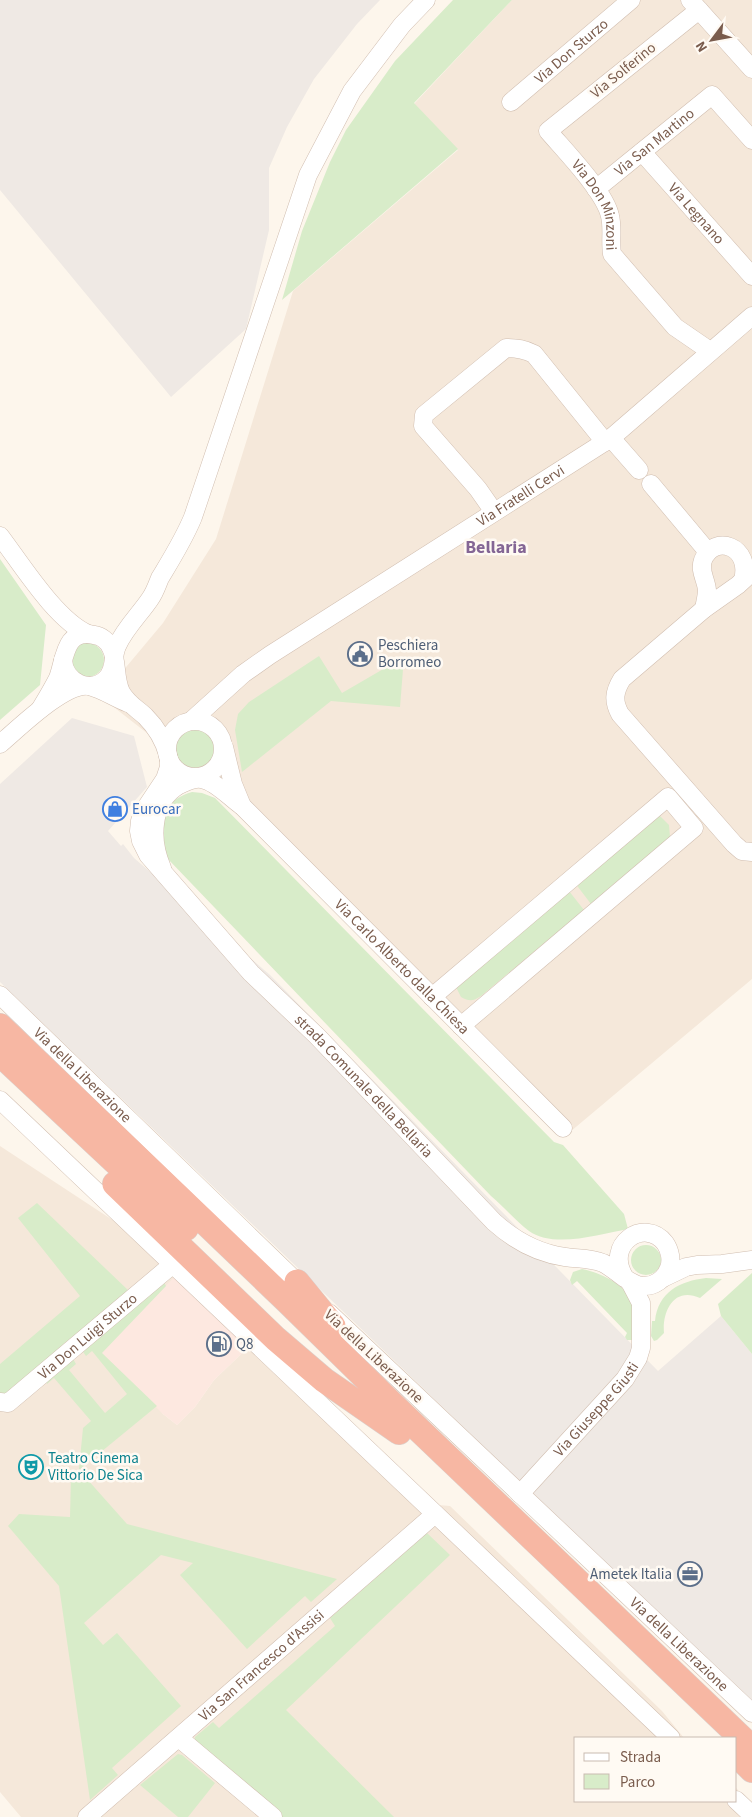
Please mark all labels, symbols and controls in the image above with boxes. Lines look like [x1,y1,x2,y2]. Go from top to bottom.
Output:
street label: Via Don Sturzo [530,14,613,89]
north arrow [687,15,737,65]
street label: Via Solferino [586,37,661,103]
text: N [691,37,713,56]
street label: Via San Martino [610,103,699,181]
street label: Via Don Minzoni [566,155,622,251]
street label: Via Legnano [663,178,729,249]
street label: Via Fratelli Cervi [473,460,569,532]
district label: Bellaria [465,535,527,560]
place label: Peschiera Borromeo [378,635,441,673]
public building icon: Peschiera Borromeo [347,641,373,667]
shop icon: Eurocar [102,796,128,822]
place label: Eurocar [132,799,182,820]
street label: Via Carlo Alberto dalla Chiesa [330,895,474,1039]
street label: strada Comunale della Bellaria [290,1010,438,1163]
street label: Via della Liberazione [29,1023,136,1128]
street label: Via Don Luigi Sturzo [33,1288,142,1385]
street label: Via della Liberazione [319,1305,428,1408]
fuel station icon: Q8 [206,1331,232,1357]
place label: Q8 [236,1334,253,1355]
street label: Via Giuseppe Giusti [549,1358,644,1462]
place label: Teatro Cinema Vittorio De Sica [48,1448,143,1486]
theatre icon: Teatro Cinema Vittorio De Sica [18,1454,44,1480]
office icon: Ametek Italia [677,1561,703,1587]
place label: Ametek Italia [590,1564,672,1585]
street label: Via della Liberazione [625,1593,733,1697]
street label: Via San Francesco d'Assisi [194,1605,329,1726]
legend [574,1737,737,1802]
text: Strada [620,1747,661,1768]
text: Parco [620,1772,655,1793]

